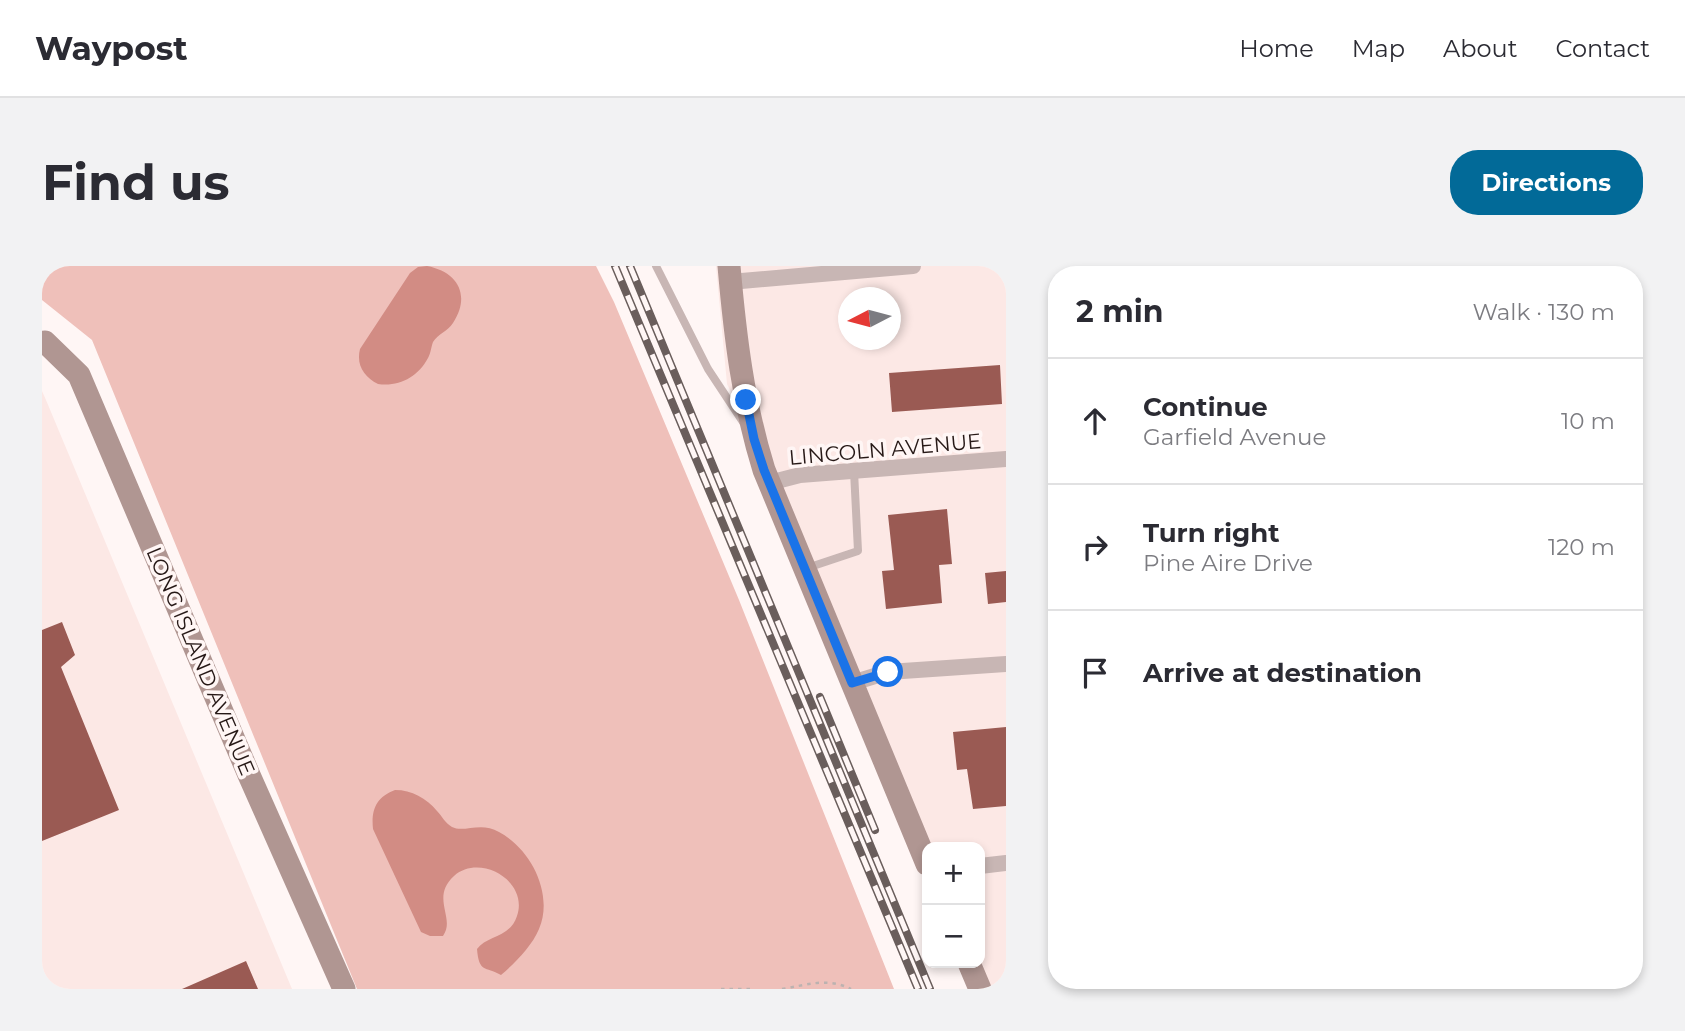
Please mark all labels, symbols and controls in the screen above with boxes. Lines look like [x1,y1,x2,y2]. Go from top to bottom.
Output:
text: Waypost [35,28,188,68]
text: Home [1239,34,1314,63]
text: Map [1352,34,1405,63]
text: About [1443,34,1517,63]
text: Contact [1555,34,1650,63]
button: Directions [1450,150,1643,215]
text: Find us [42,153,230,212]
north arrow [838,287,901,350]
text: 2 min [1076,293,1163,330]
text: Walk · 130 m [1472,298,1615,326]
route end [730,384,761,415]
text: Continue [1143,391,1268,423]
icon: ahead [1076,402,1114,440]
text: 10 m [1561,407,1615,435]
text: Garfield Avenue [1143,423,1326,451]
street label: LINCOLN AVENUE [788,428,982,470]
text: Turn right [1143,517,1279,549]
icon: right [1076,528,1114,566]
text: 120 m [1548,533,1615,561]
street label: LONG ISLAND AVENUE [142,543,260,779]
text: Pine Aire Drive [1143,549,1313,577]
icon: arrive [1076,654,1114,692]
route start [872,656,903,687]
text: Arrive at destination [1143,657,1422,689]
map controls [922,842,985,968]
button: + [922,842,985,905]
button: − [922,905,985,968]

